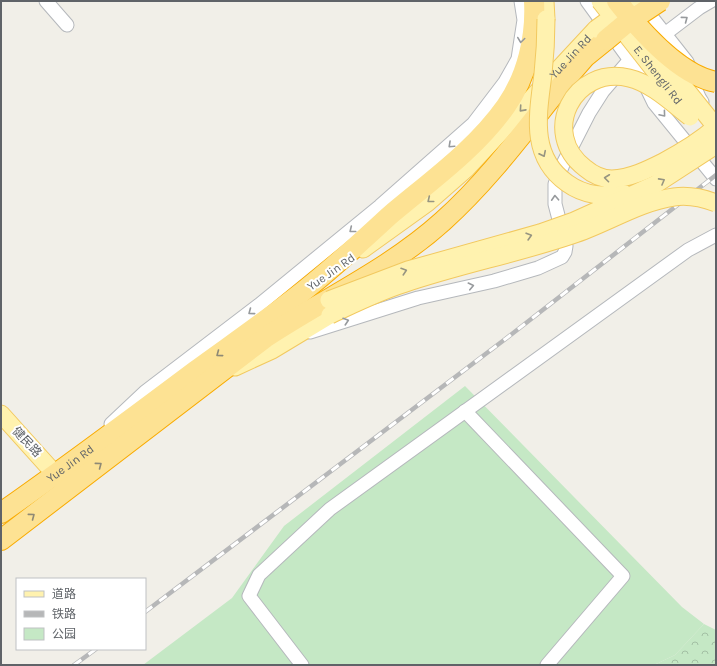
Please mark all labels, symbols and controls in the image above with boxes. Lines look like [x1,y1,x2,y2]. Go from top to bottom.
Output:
one-way arrow [680,16,687,23]
street label: Yue Jin Rd [547,32,594,82]
one-way arrow [517,37,526,43]
street label: E. Shengli Rd [631,43,685,107]
one-way arrow [519,104,527,112]
one-way arrow [658,110,665,117]
one-way arrow [448,141,455,148]
one-way arrow [539,150,546,158]
one-way arrow [604,173,611,182]
one-way arrow [658,178,665,185]
one-way arrow [550,194,559,201]
one-way arrow [428,196,435,203]
one-way arrow [349,225,356,232]
one-way arrow [526,232,533,241]
street label: Yue Jin Rd [304,250,358,294]
one-way arrow [401,267,408,276]
one-way arrow [468,283,474,291]
one-way arrow [248,307,255,314]
one-way arrow [342,317,349,326]
one-way arrow [217,349,224,356]
street label: 健民路 [10,424,44,460]
street label: Yue Jin Rd [44,442,97,485]
one-way arrow [95,463,102,470]
one-way arrow [28,514,35,521]
legend [16,578,146,650]
text: 道路 [52,587,76,601]
text: 铁路 [52,607,76,621]
text: 公园 [52,627,76,641]

